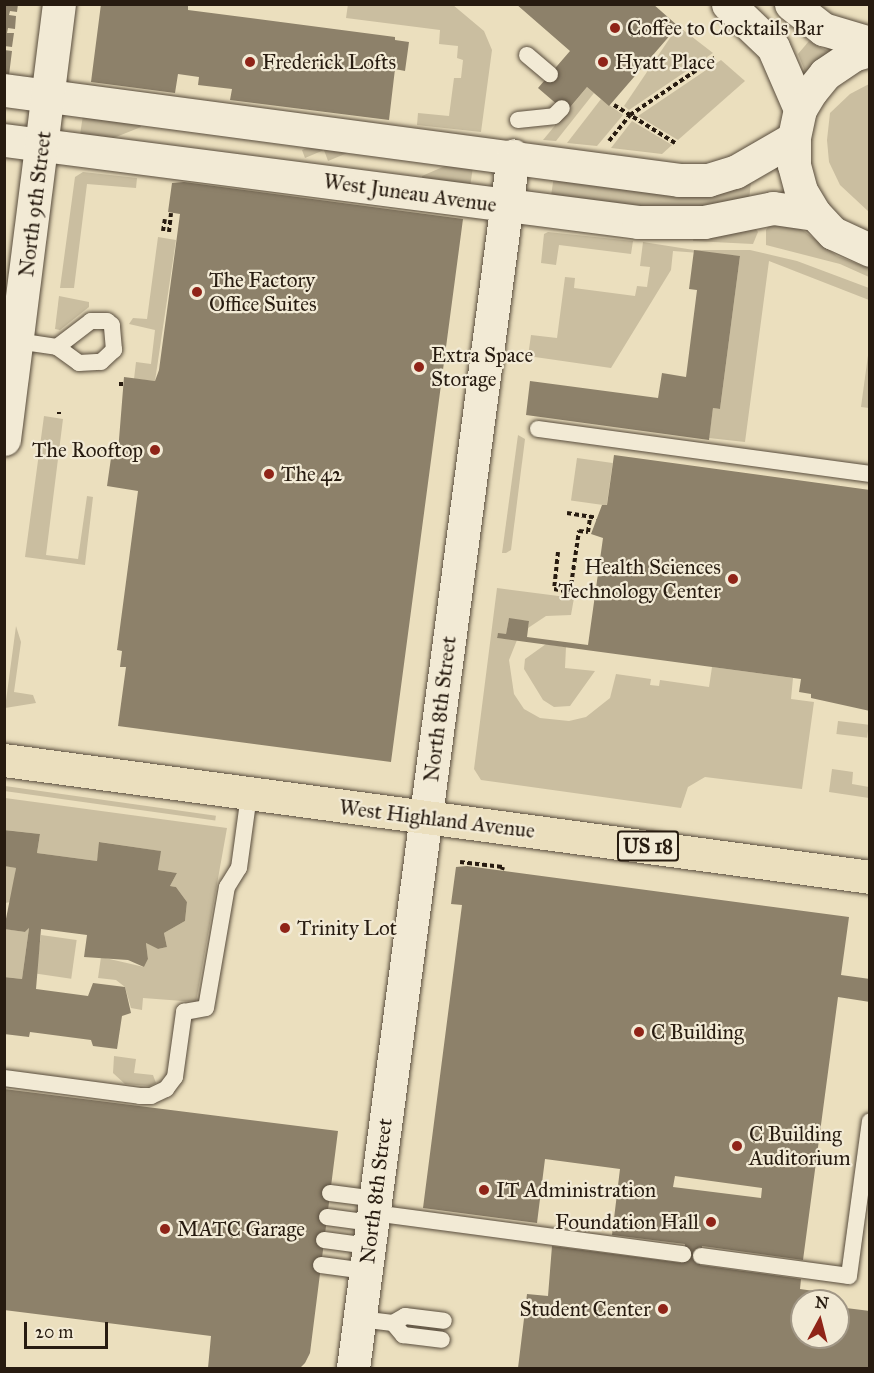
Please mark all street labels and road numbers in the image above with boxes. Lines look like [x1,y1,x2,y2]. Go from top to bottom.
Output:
street label: North 9th Street [14,130,56,278]
street label: West Juneau Avenue [322,168,498,218]
street label: North 8th Street [419,635,461,783]
street label: West Highland Avenue [338,794,536,844]
road number: US 18 [616,829,680,863]
street label: North 8th Street [355,1117,397,1265]

